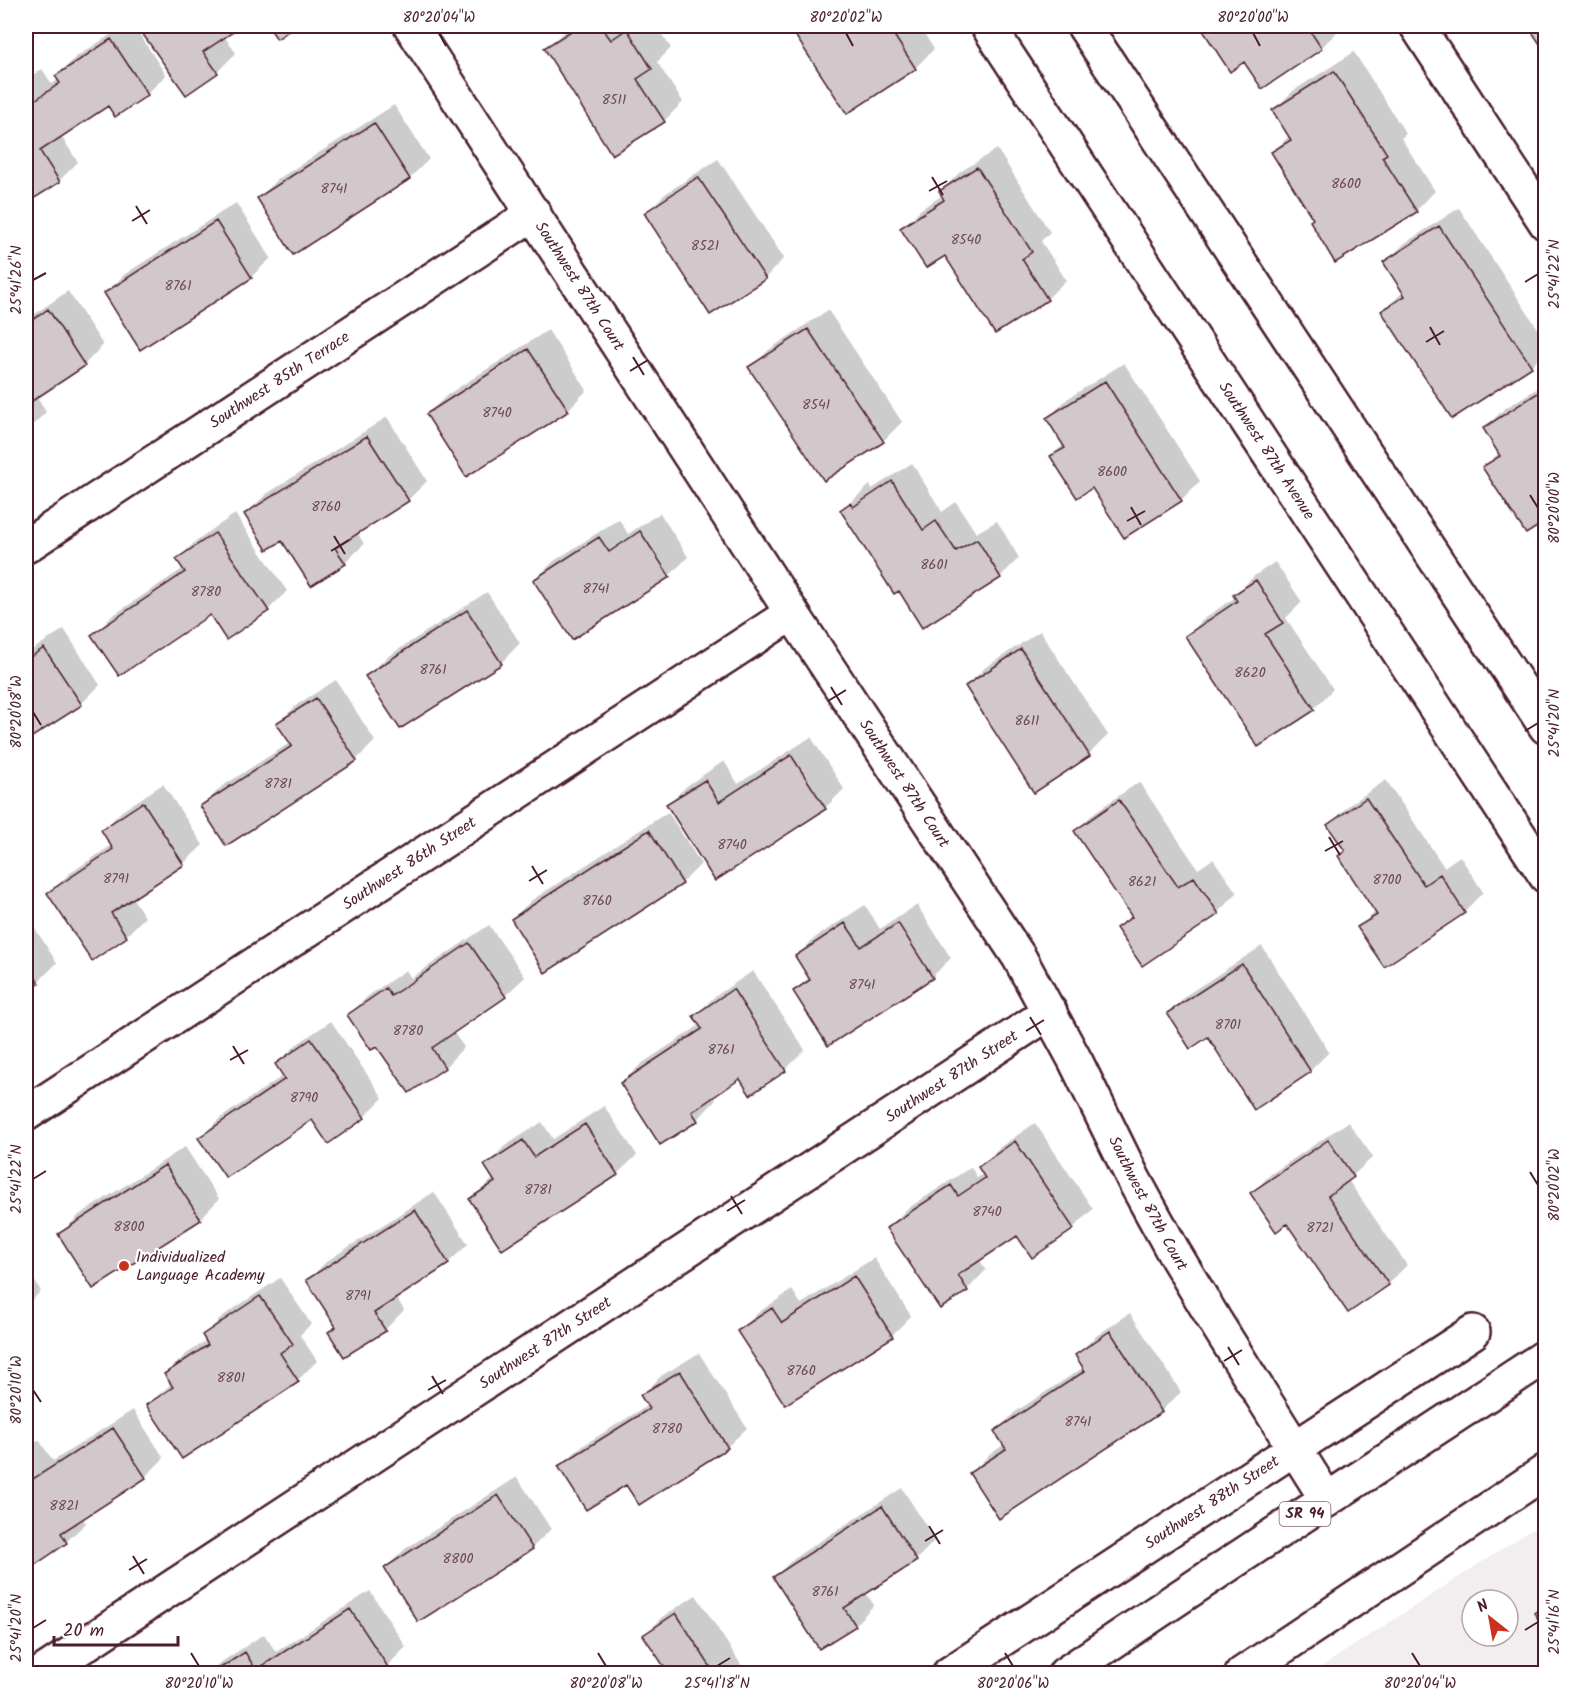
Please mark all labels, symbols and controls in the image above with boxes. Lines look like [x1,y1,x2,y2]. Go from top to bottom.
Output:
text: 80°20'04"W [403,6,476,30]
text: 80°20'02"W [810,6,883,30]
text: 80°20'00"W [1217,6,1289,30]
house number: 8511 [602,89,626,111]
house number: 8600 [1331,173,1361,195]
house number: 8741 [321,178,348,200]
street label: Southwest 87th Court [528,216,632,356]
house number: 8540 [951,229,981,251]
house number: 8521 [691,235,719,257]
text: 25°41'22"N [1543,239,1567,309]
text: 25°41'26"N [5,245,29,315]
house number: 8761 [164,275,192,297]
street label: Southwest 85th Terrace [204,325,355,435]
street label: Southwest 87th Avenue [1212,376,1321,525]
house number: 8541 [802,394,830,416]
house number: 8740 [482,402,512,424]
house number: 8600 [1097,461,1127,483]
text: 80°20'00"W [1543,472,1567,544]
house number: 8760 [311,496,341,518]
house number: 8601 [920,554,948,576]
house number: 8741 [583,578,610,600]
house number: 8780 [191,581,221,603]
house number: 8761 [419,659,447,681]
house number: 8620 [1234,662,1266,684]
text: 80°20'08"W [5,675,29,749]
text: 25°41'20"N [1543,689,1567,757]
house number: 8611 [1014,710,1040,732]
street label: Southwest 87th Court [853,714,957,854]
house number: 8781 [264,773,292,795]
street label: Southwest 86th Street [337,810,482,916]
house number: 8740 [717,834,747,856]
house number: 8791 [103,868,129,890]
house number: 8700 [1373,869,1401,891]
house number: 8621 [1128,871,1156,893]
house number: 8760 [582,890,612,912]
house number: 8741 [849,974,876,996]
house number: 8701 [1215,1014,1241,1036]
house number: 8780 [393,1020,423,1042]
street label: Southwest 87th Street [880,1023,1024,1129]
house number: 8761 [707,1039,735,1061]
house number: 8790 [290,1087,318,1109]
street label: Southwest 87th Court [1102,1132,1195,1276]
text: 25°41'22"N [5,1144,29,1214]
text: 80°20'02"W [1543,1148,1567,1221]
house number: 8781 [524,1179,552,1201]
house number: 8740 [972,1201,1002,1223]
house number: 8800 [114,1216,144,1238]
house number: 8721 [1306,1217,1334,1239]
place label: Individualized Language Academy [136,1245,265,1288]
marker: Individualized Language Academy [117,1259,131,1273]
house number: 8791 [345,1285,371,1307]
street label: Southwest 87th Street [474,1290,617,1396]
text: 80°20'10"W [5,1355,29,1424]
house number: 8760 [786,1360,816,1382]
house number: 8801 [217,1367,245,1389]
house number: 8741 [1065,1411,1092,1433]
house number: 8780 [652,1418,682,1440]
street label: Southwest 88th Street [1139,1449,1285,1556]
house number: 8821 [49,1495,79,1517]
road number: SR 94 [1280,1502,1330,1526]
house number: 8800 [443,1548,473,1570]
house number: 8761 [811,1581,839,1603]
north arrow [1460,1588,1520,1648]
text: 25°41'16"N [1543,1589,1567,1655]
text: N [1472,1593,1494,1620]
text: 25°41'20"N [5,1594,29,1662]
scale bar [54,1609,178,1647]
text: 20 m [63,1617,104,1646]
text: 80°20'10"W [165,1672,234,1696]
text: 80°20'08"W [569,1672,643,1696]
text: 25°41'18"N [684,1672,750,1696]
text: 80°20'06"W [977,1672,1050,1696]
text: 80°20'04"W [1384,1672,1457,1696]

